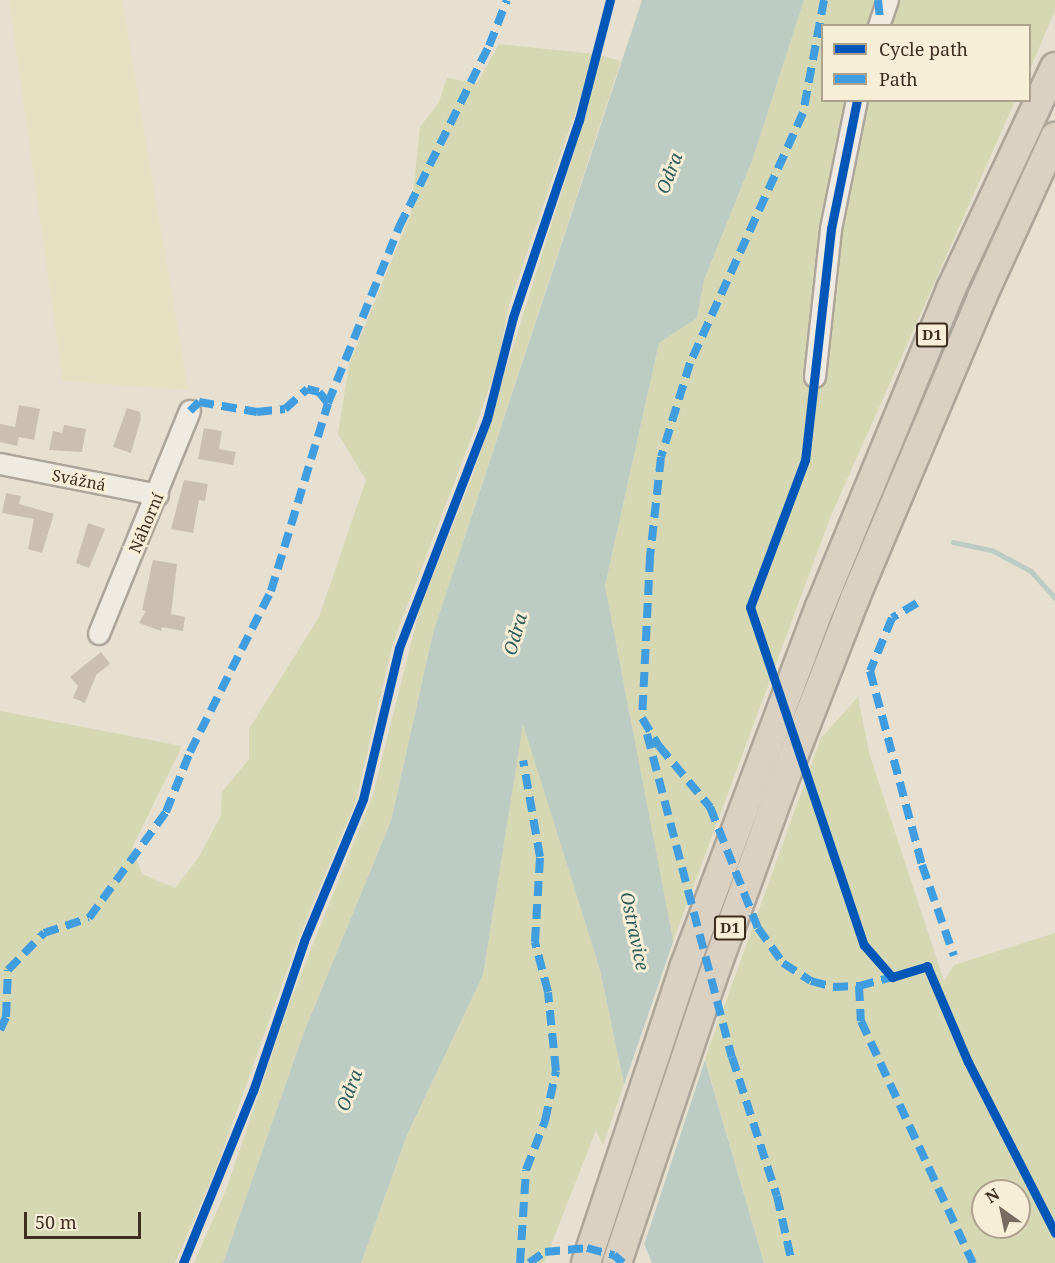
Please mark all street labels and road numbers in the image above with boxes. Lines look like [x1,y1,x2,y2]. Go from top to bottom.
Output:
road number: D1 [916,323,948,347]
street label: Svážná [50,465,108,495]
street label: Náhorní [125,490,167,556]
road number: D1 [714,916,746,940]

